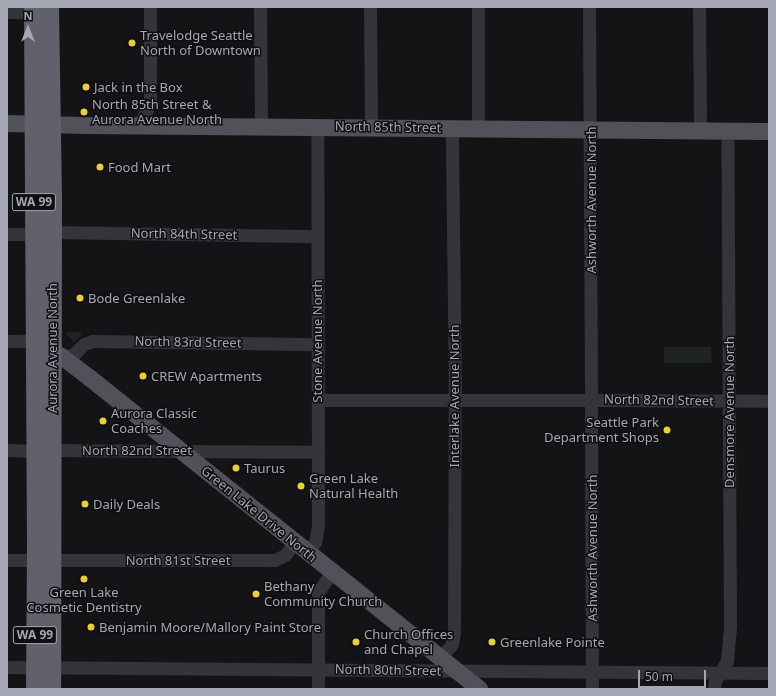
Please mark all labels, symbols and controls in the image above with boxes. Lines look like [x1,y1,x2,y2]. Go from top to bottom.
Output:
north arrow [8,8,48,48]
text: N [24,8,32,23]
place label: Travelodge Seattle North of Downtown [140,28,261,59]
marker: Travelodge Seattle North of Downtown [127,38,137,48]
place label: Jack in the Box [94,79,183,95]
marker: Jack in the Box [81,82,91,92]
place label: North 85th Street & Aurora Avenue North [92,97,222,128]
marker: North 85th Street & Aurora Avenue North [79,107,89,117]
street label: North 85th Street [335,118,441,136]
street label: Ashworth Avenue North [583,127,599,273]
place label: Food Mart [108,159,171,175]
marker: Food Mart [95,162,105,172]
road number: WA 99 [11,192,57,212]
street label: North 84th Street [131,225,237,243]
street label: Stone Avenue North [309,279,325,403]
street label: Aurora Avenue North [44,283,60,413]
place label: Bode Greenlake [88,290,185,306]
marker: Bode Greenlake [75,293,85,303]
street label: Interlake Avenue North [446,325,462,467]
street label: North 83rd Street [134,333,242,351]
street label: Densmore Avenue North [721,336,737,488]
place label: CREW Apartments [151,368,262,384]
marker: CREW Apartments [138,371,148,381]
street label: North 82nd Street [604,391,714,409]
place label: Aurora Classic Coaches [111,406,197,437]
place label: Seattle Park Department Shops [544,415,659,446]
marker: Aurora Classic Coaches [98,416,108,426]
marker: Seattle Park Department Shops [662,425,672,435]
street label: North 82nd Street [82,442,192,458]
place label: Taurus [244,460,285,476]
street label: Green Lake Drive North [198,463,320,565]
marker: Taurus [231,463,241,473]
place label: Green Lake Natural Health [309,471,398,502]
street label: Ashworth Avenue North [584,475,600,621]
marker: Green Lake Natural Health [296,481,306,491]
place label: Daily Deals [93,496,160,512]
marker: Daily Deals [80,499,90,509]
street label: North 81st Street [126,552,230,568]
marker: Green Lake Cosmetic Dentistry [79,574,89,584]
place label: Bethany Community Church [264,579,382,610]
place label: Green Lake Cosmetic Dentistry [26,585,142,616]
marker: Bethany Community Church [251,589,261,599]
place label: Benjamin Moore/Mallory Paint Store [99,619,321,635]
marker: Benjamin Moore/Mallory Paint Store [86,622,96,632]
road number: WA 99 [12,625,58,645]
place label: Church Offices and Chapel [364,627,453,658]
place label: Greenlake Pointe [500,634,605,650]
marker: Church Offices and Chapel [351,637,361,647]
marker: Greenlake Pointe [487,637,497,647]
street label: North 80th Street [335,661,441,679]
scale bar [640,662,708,688]
text: 50 m [645,668,673,685]

